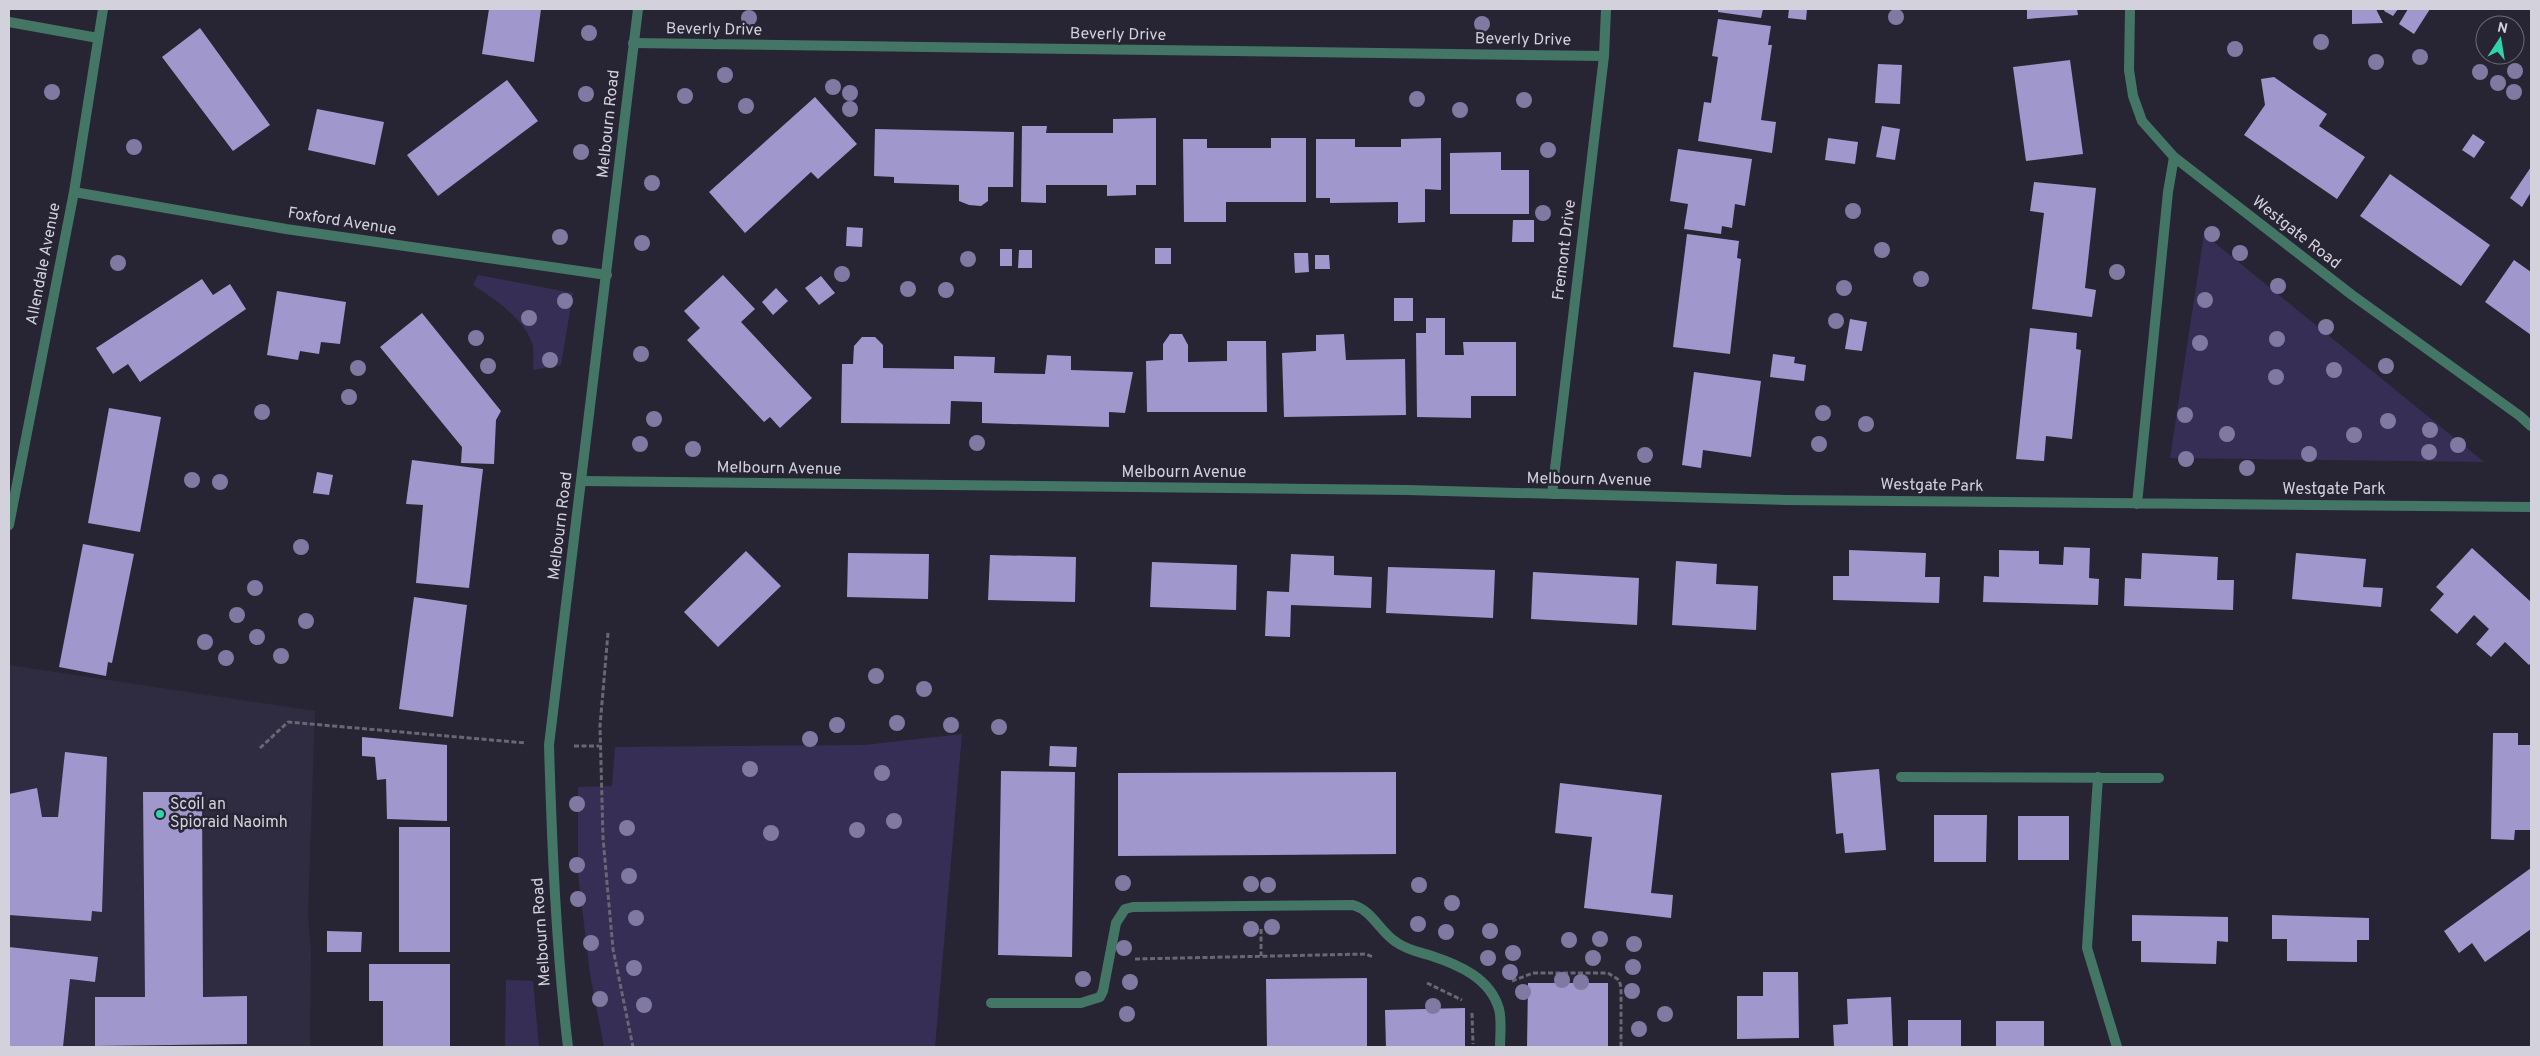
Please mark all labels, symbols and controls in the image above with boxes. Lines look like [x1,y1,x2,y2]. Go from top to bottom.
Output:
north arrow [2475,15,2525,65]
street label: Beverly Drive [666,19,762,41]
text: N [2496,19,2509,38]
street label: Beverly Drive [1070,24,1166,46]
street label: Beverly Drive [1475,29,1571,51]
street label: Melbourn Road [593,69,625,179]
street label: Westgate Road [2248,192,2344,274]
street label: Fremont Drive [1549,198,1581,302]
street label: Allendale Avenue [22,201,66,327]
street label: Foxford Avenue [286,204,398,240]
street label: Melbourn Avenue [716,458,842,480]
street label: Melbourn Avenue [1122,463,1246,483]
street label: Melbourn Avenue [1526,469,1652,491]
street label: Melbourn Road [544,471,578,581]
street label: Westgate Park [1880,475,1984,497]
street label: Westgate Park [2282,480,2386,500]
place label: Scoil an Spioraid Naoimh [170,795,288,833]
marker: Scoil an Spioraid Naoimh [154,808,166,820]
street label: Melbourn Road [528,877,556,987]

